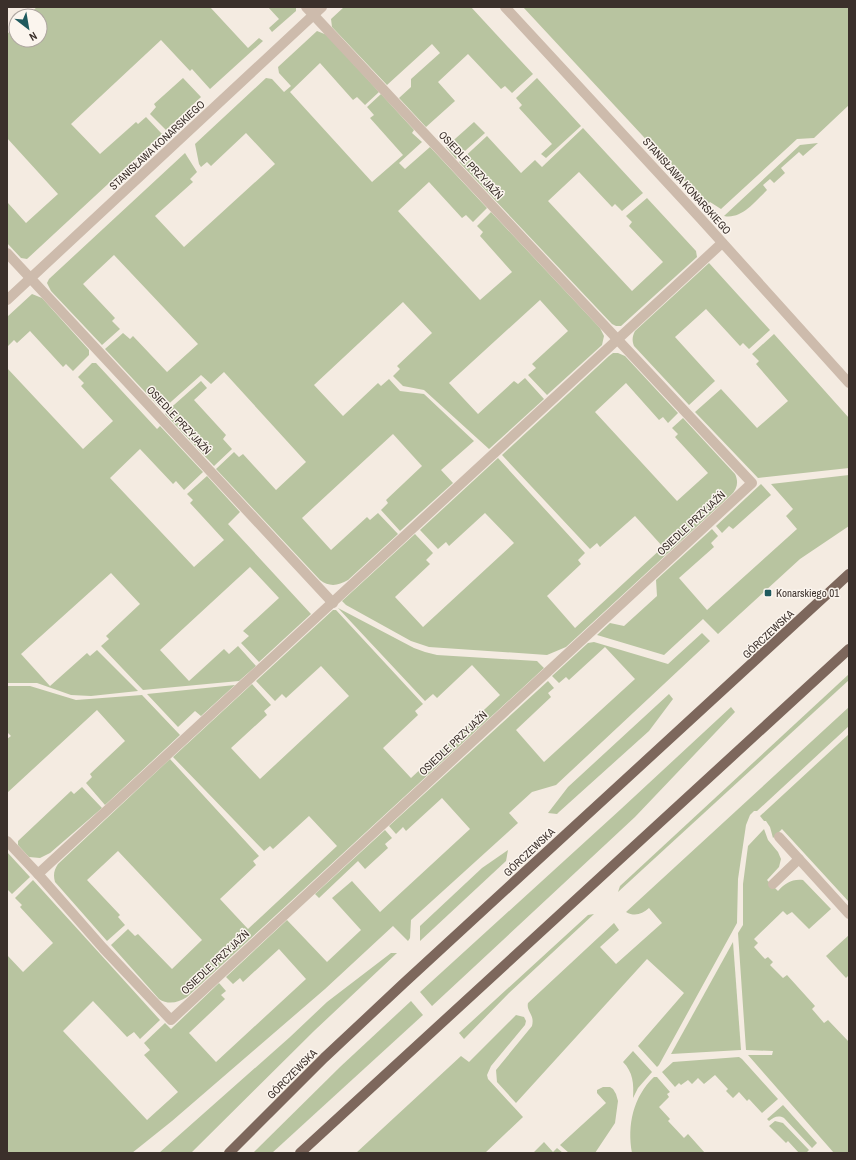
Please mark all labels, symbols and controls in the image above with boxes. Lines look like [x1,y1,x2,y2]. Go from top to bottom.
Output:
north arrow [8,8,48,48]
text: N [27,29,40,44]
street label: STANISŁAWA KONARSKIEGO [106,97,208,193]
street label: OSIEDLE PRZYJAŹŃ [436,128,506,202]
street label: STANISŁAWA KONARSKIEGO [640,135,734,237]
street label: OSIEDLE PRZYJAŹŃ [144,383,214,457]
street label: OSIEDLE PRZYJAŹŃ [654,488,728,558]
place label: Konarskiego 01 [776,586,839,600]
marker: Konarskiego 01 [763,588,773,598]
street label: GÓRCZEWSKA [739,606,797,661]
street label: OSIEDLE PRZYJAŹŃ [416,708,490,778]
street label: GÓRCZEWSKA [500,824,558,879]
street label: OSIEDLE PRZYJAŹŃ [178,927,252,997]
street label: GÓRCZEWSKA [264,1045,321,1102]

